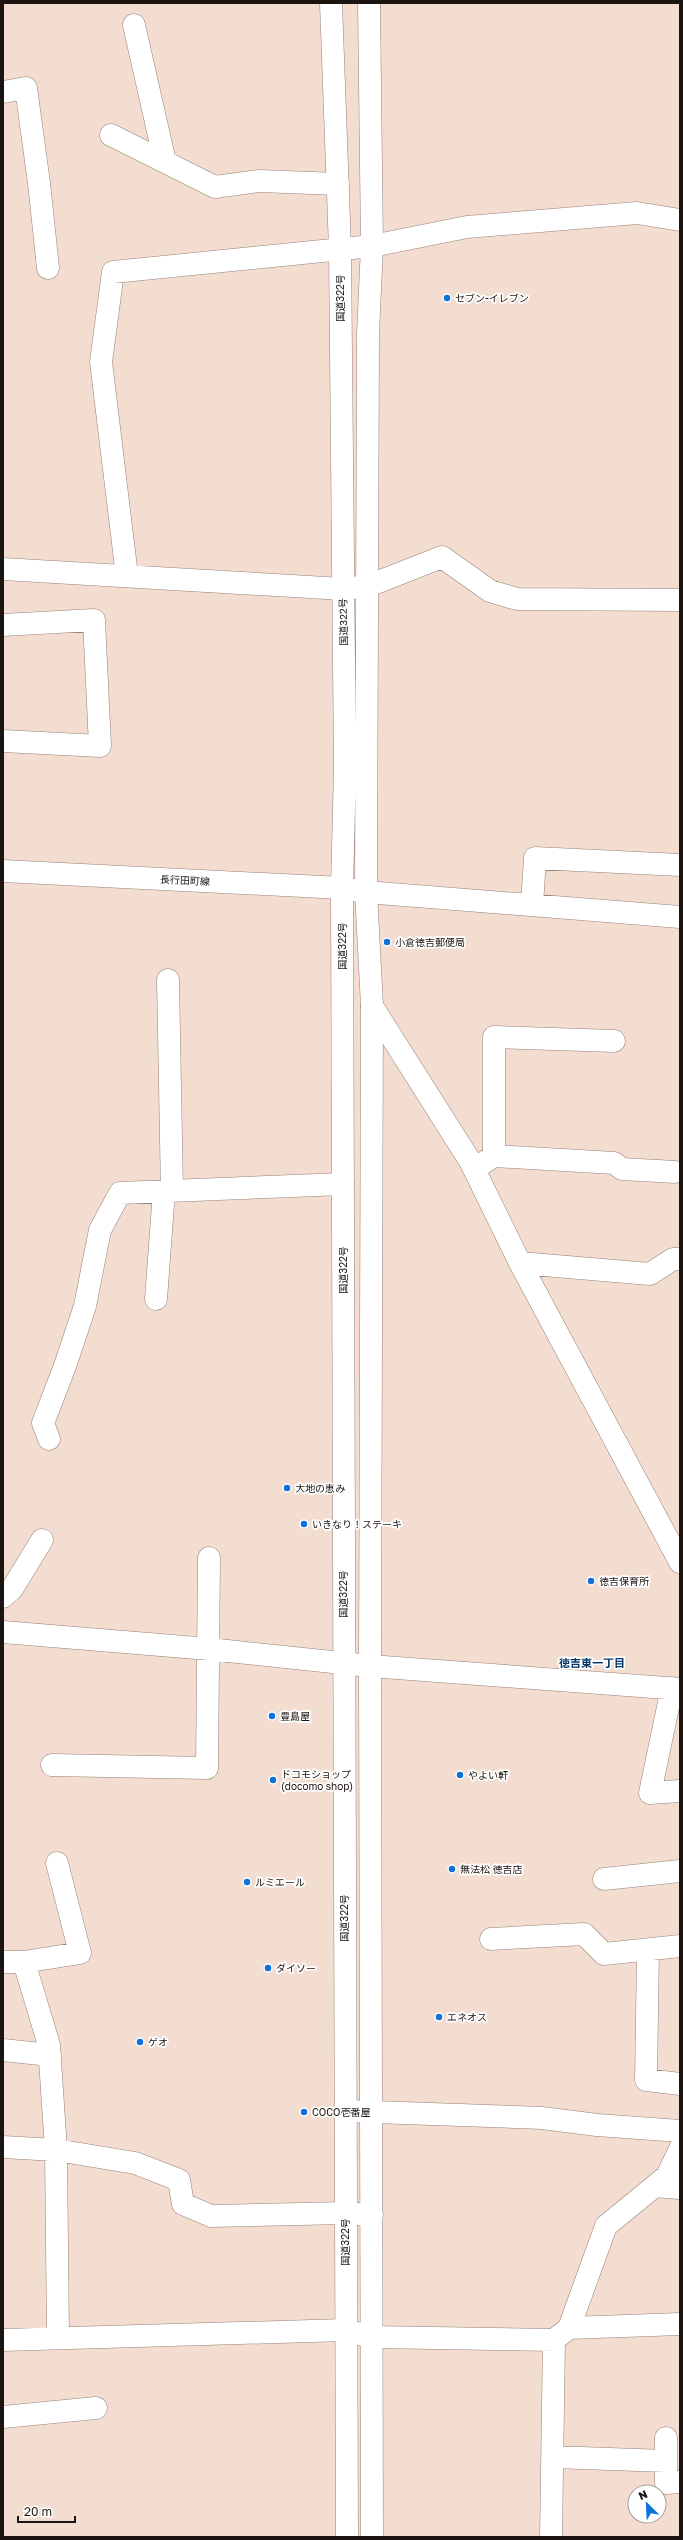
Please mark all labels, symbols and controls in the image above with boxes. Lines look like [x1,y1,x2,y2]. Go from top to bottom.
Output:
street label: 国道322号 [334,274,346,322]
place label: セブン-イレブン [455,292,529,304]
marker: セブン-イレブン [442,293,452,303]
street label: 国道322号 [337,598,349,646]
street label: 長行田町線 [160,873,210,887]
street label: 国道322号 [336,922,348,970]
place label: 小倉徳吉郵便局 [395,936,465,948]
marker: 小倉徳吉郵便局 [382,937,392,947]
street label: 国道322号 [337,1246,349,1294]
place label: 大地の恵み [295,1482,345,1494]
marker: 大地の恵み [282,1483,292,1493]
place label: いきなり！ステーキ [312,1518,402,1530]
marker: いきなり！ステーキ [299,1519,309,1529]
street label: 国道322号 [337,1570,349,1618]
place label: 徳吉保育所 [599,1575,649,1587]
marker: 徳吉保育所 [586,1576,596,1586]
district label: 徳吉東一丁目 [559,1656,625,1669]
place label: 豊島屋 [280,1710,310,1722]
marker: 豊島屋 [267,1711,277,1721]
place label: ドコモショップ (docomo shop) [281,1768,353,1792]
place label: やよい軒 [468,1769,508,1781]
marker: やよい軒 [455,1770,465,1780]
marker: ドコモショップ (docomo shop) [268,1775,278,1785]
place label: 無法松 徳吉店 [460,1863,523,1875]
marker: 無法松 徳吉店 [447,1864,457,1874]
place label: ルミエール [255,1876,305,1888]
marker: ルミエール [242,1877,252,1887]
street label: 国道322号 [338,1894,350,1942]
place label: ダイソー [276,1962,316,1974]
marker: ダイソー [263,1963,273,1973]
place label: エネオス [447,2011,487,2023]
marker: エネオス [434,2012,444,2022]
place label: ゲオ [148,2036,168,2048]
marker: ゲオ [135,2037,145,2047]
place label: COCO壱番屋 [312,2106,370,2118]
marker: COCO壱番屋 [299,2107,309,2117]
street label: 国道322号 [339,2218,351,2266]
north arrow [627,2484,667,2524]
text: N [636,2487,649,2502]
scale bar [18,2498,75,2524]
text: 20 m [24,2504,52,2519]

